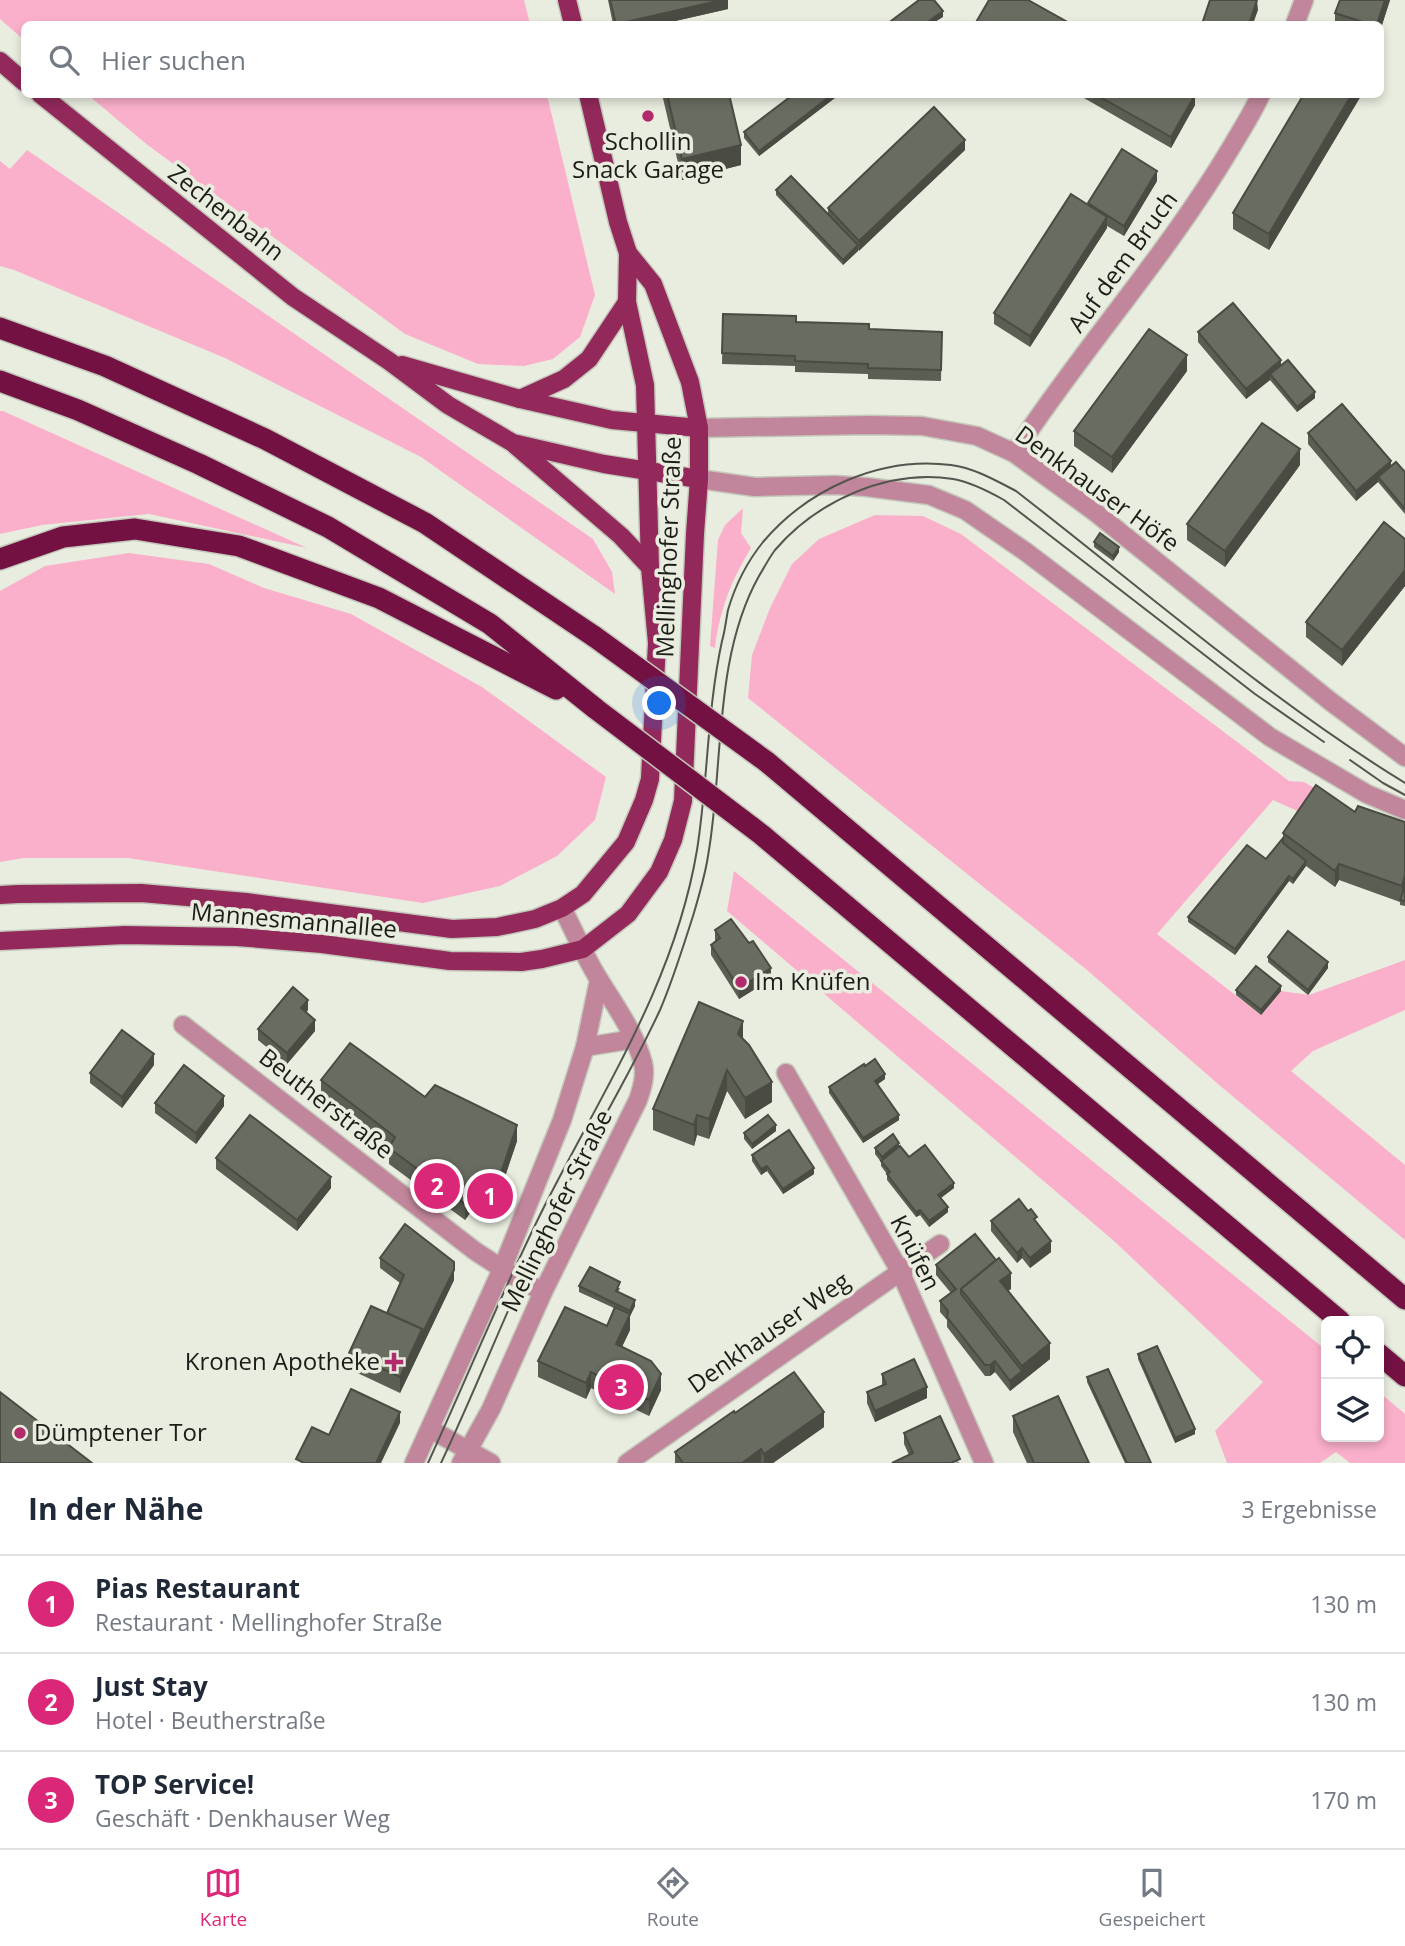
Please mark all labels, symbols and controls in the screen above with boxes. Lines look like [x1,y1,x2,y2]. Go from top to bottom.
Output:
search box [21,21,1384,98]
icon: search [45,41,83,79]
text: Hier suchen [101,42,246,78]
marker: Schollin Snack Garage [640,108,656,124]
place label: Schollin Snack Garage [572,124,724,185]
street label: Zechenbahn [162,156,292,268]
street label: Auf dem Bruch [1059,184,1184,338]
street label: Denkhauser Höfe [1009,417,1187,559]
street label: Mellinghofer Straße [647,436,688,658]
your location [642,686,676,720]
street label: Mannesmannallee [190,894,399,945]
place label: Im Knüfen [755,964,871,997]
marker: Im Knüfen [733,974,749,990]
street label: Beutherstraße [253,1040,401,1166]
street label: Mellinghofer Straße [492,1104,619,1317]
pin: 2 [414,1160,460,1212]
pin: 1 [467,1170,513,1222]
street label: Knüfen [883,1209,949,1296]
street label: Denkhauser Weg [681,1264,856,1400]
map controls [1321,1316,1384,1442]
button: locate [1321,1316,1384,1379]
place label: Kronen Apotheke [185,1344,380,1377]
marker: Kronen Apotheke [386,1354,402,1370]
pin: 3 [598,1361,644,1413]
button: layers [1321,1379,1384,1442]
place label: Dümptener Tor [34,1415,207,1448]
marker: Dümptener Tor [12,1425,28,1441]
text: In der Nähe [28,1488,204,1529]
text: 3 Ergebnisse [1241,1493,1377,1525]
text: Pias Restaurant [95,1570,300,1606]
text: 1 [44,1588,58,1620]
text: 130 m [1310,1588,1377,1620]
text: Restaurant · Mellinghofer Straße [95,1606,442,1638]
text: Just Stay [95,1668,208,1704]
text: 2 [44,1686,58,1718]
text: 130 m [1310,1686,1377,1718]
text: Hotel · Beutherstraße [95,1704,326,1736]
text: TOP Service! [95,1766,254,1802]
text: 3 [44,1784,58,1816]
text: 170 m [1310,1784,1377,1816]
text: Geschäft · Denkhauser Weg [95,1802,390,1834]
tab: Karte [200,1864,247,1932]
tab: Route [647,1864,699,1932]
tab: Gespeichert [1099,1864,1205,1932]

